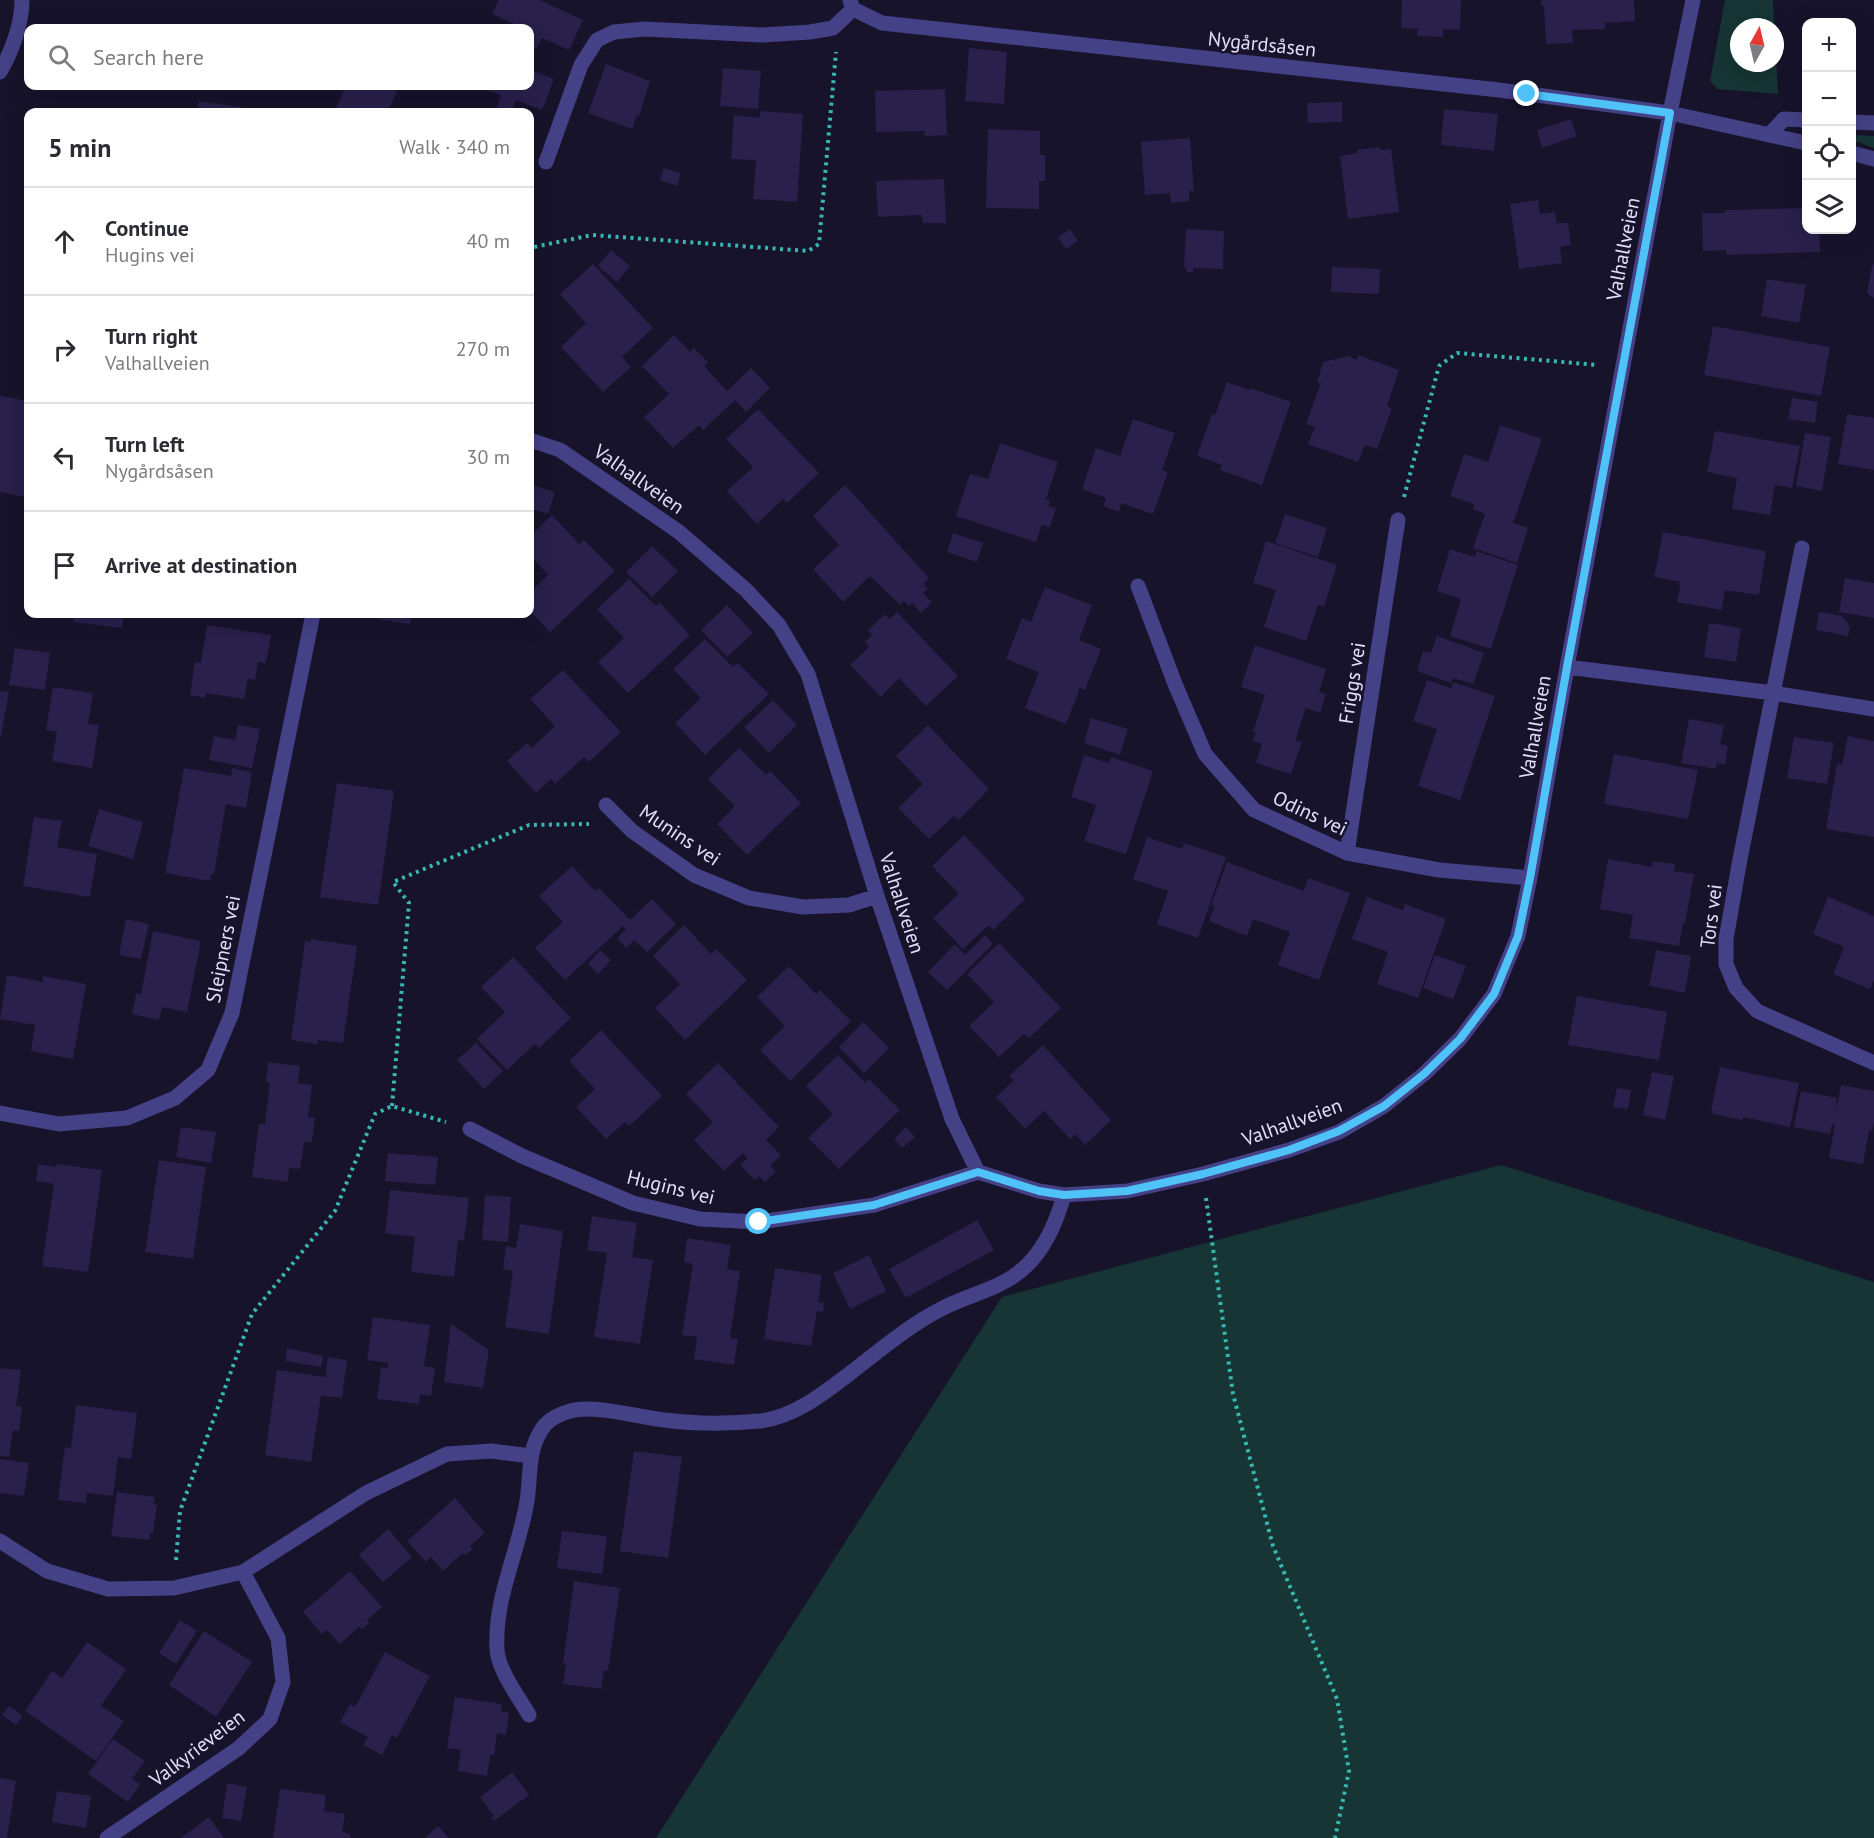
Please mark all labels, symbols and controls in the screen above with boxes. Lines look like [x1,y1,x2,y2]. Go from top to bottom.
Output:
north arrow [1730,18,1784,72]
map controls [1802,18,1856,234]
button: + [1802,18,1856,72]
search box [24,24,534,90]
street label: Nygårdsåsen [1207,25,1317,63]
icon: search [45,41,78,74]
text: Search here [93,43,204,71]
button: − [1802,72,1856,126]
route end [1513,80,1539,106]
button: locate [1802,126,1856,180]
text: 5 min [48,131,111,164]
text: Walk · 340 m [399,134,510,160]
button: layers [1802,180,1856,234]
street label: Valhallveien [1600,195,1646,304]
text: Continue [105,214,189,242]
icon: ahead [48,225,81,258]
text: 40 m [467,228,510,254]
text: Hugins vei [105,242,195,268]
text: Turn right [105,322,197,350]
icon: right [48,333,81,366]
text: 270 m [456,336,510,362]
text: Valhallveien [105,350,210,376]
text: Turn left [105,430,185,458]
street label: Valhallveien [588,438,689,520]
icon: left [48,441,81,474]
text: 30 m [467,444,510,470]
text: Nygårdsåsen [105,458,214,484]
icon: arrive [48,549,81,582]
text: Arrive at destination [105,551,297,579]
street label: Friggs vei [1333,640,1371,726]
street label: Valhallveien [1513,673,1557,782]
street label: Odins vei [1269,784,1351,842]
street label: Munins vei [634,798,726,872]
street label: Valhallveien [873,848,931,957]
street label: Tors vei [1694,882,1728,950]
street label: Sleipners vei [200,893,246,1005]
street label: Valhallveien [1237,1092,1346,1152]
street label: Hugins vei [624,1164,718,1210]
route start [745,1208,771,1234]
street label: Valkyrieveien [143,1704,250,1793]

